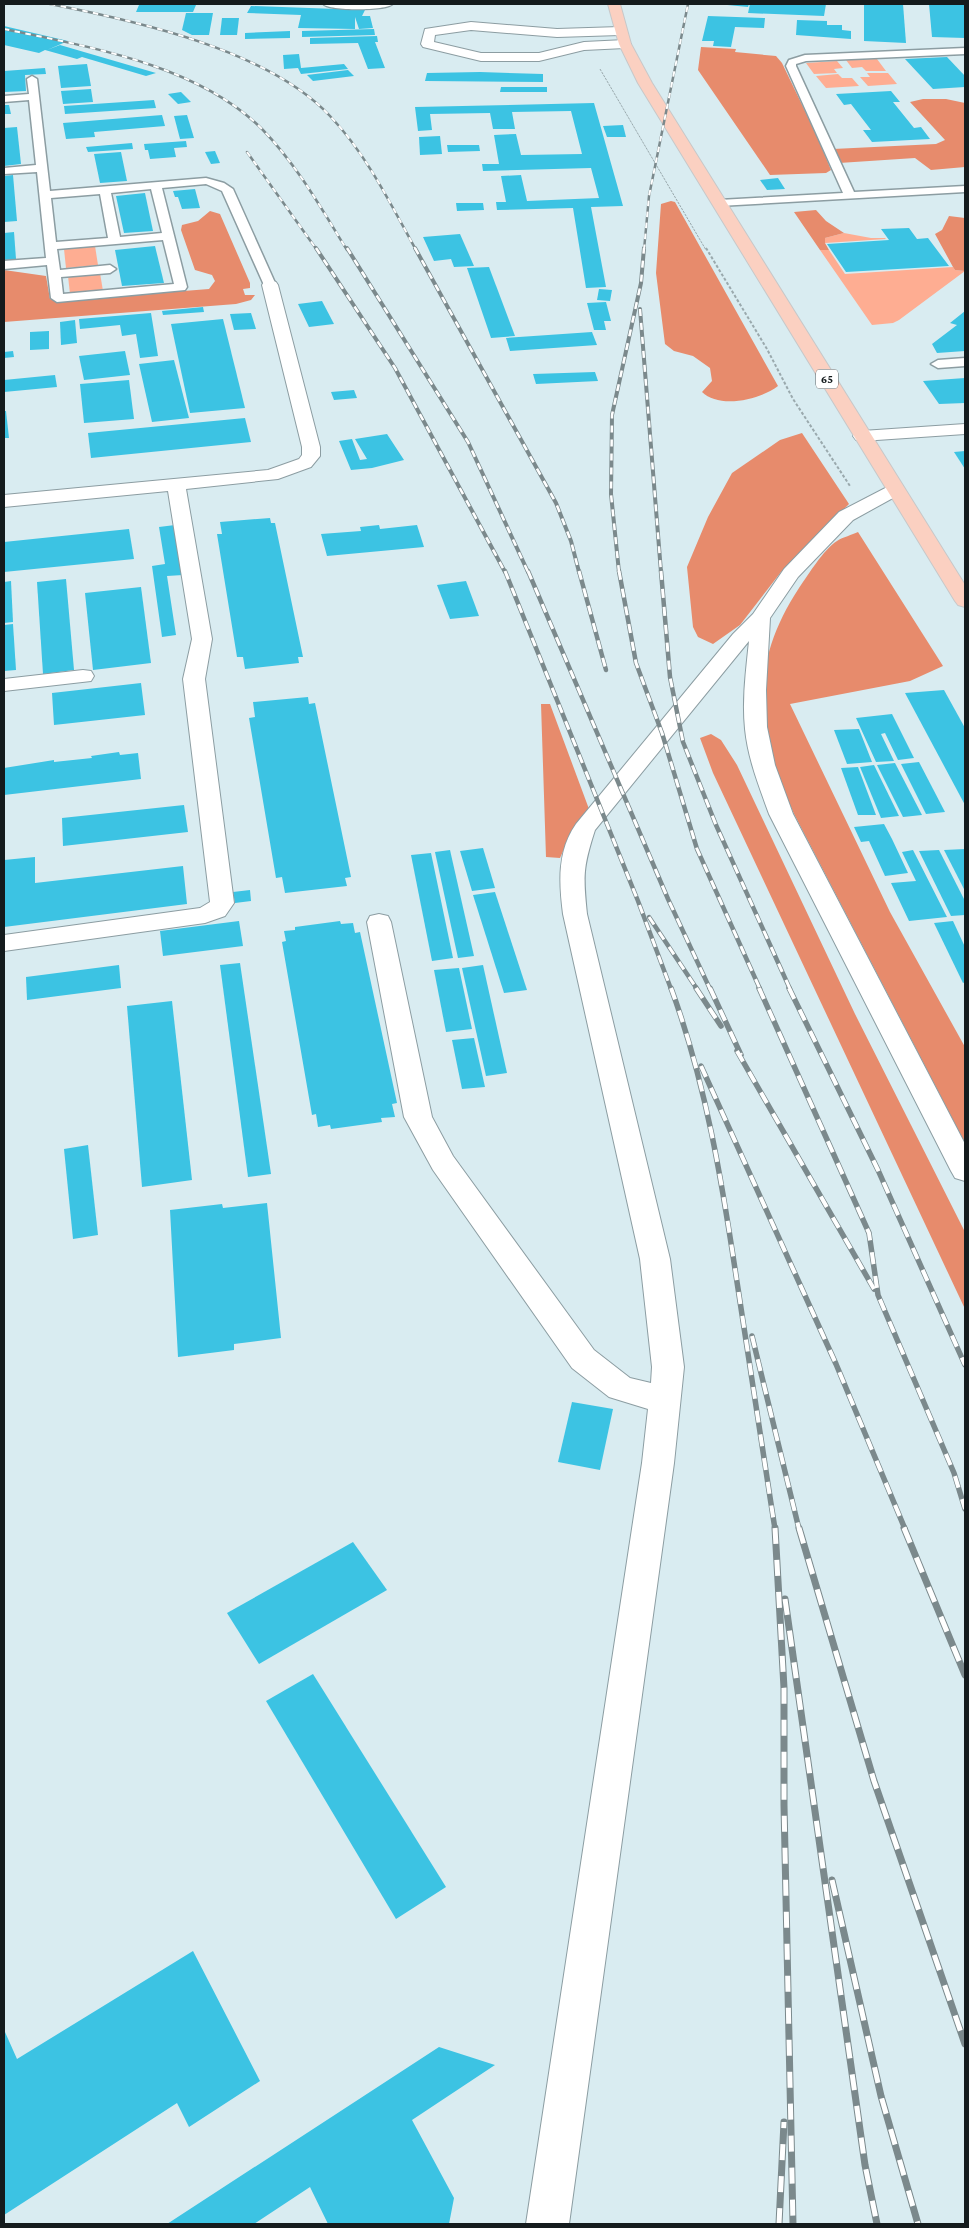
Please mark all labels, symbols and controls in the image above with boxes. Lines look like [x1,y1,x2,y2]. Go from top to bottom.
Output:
road number: 65 [816,369,838,388]

